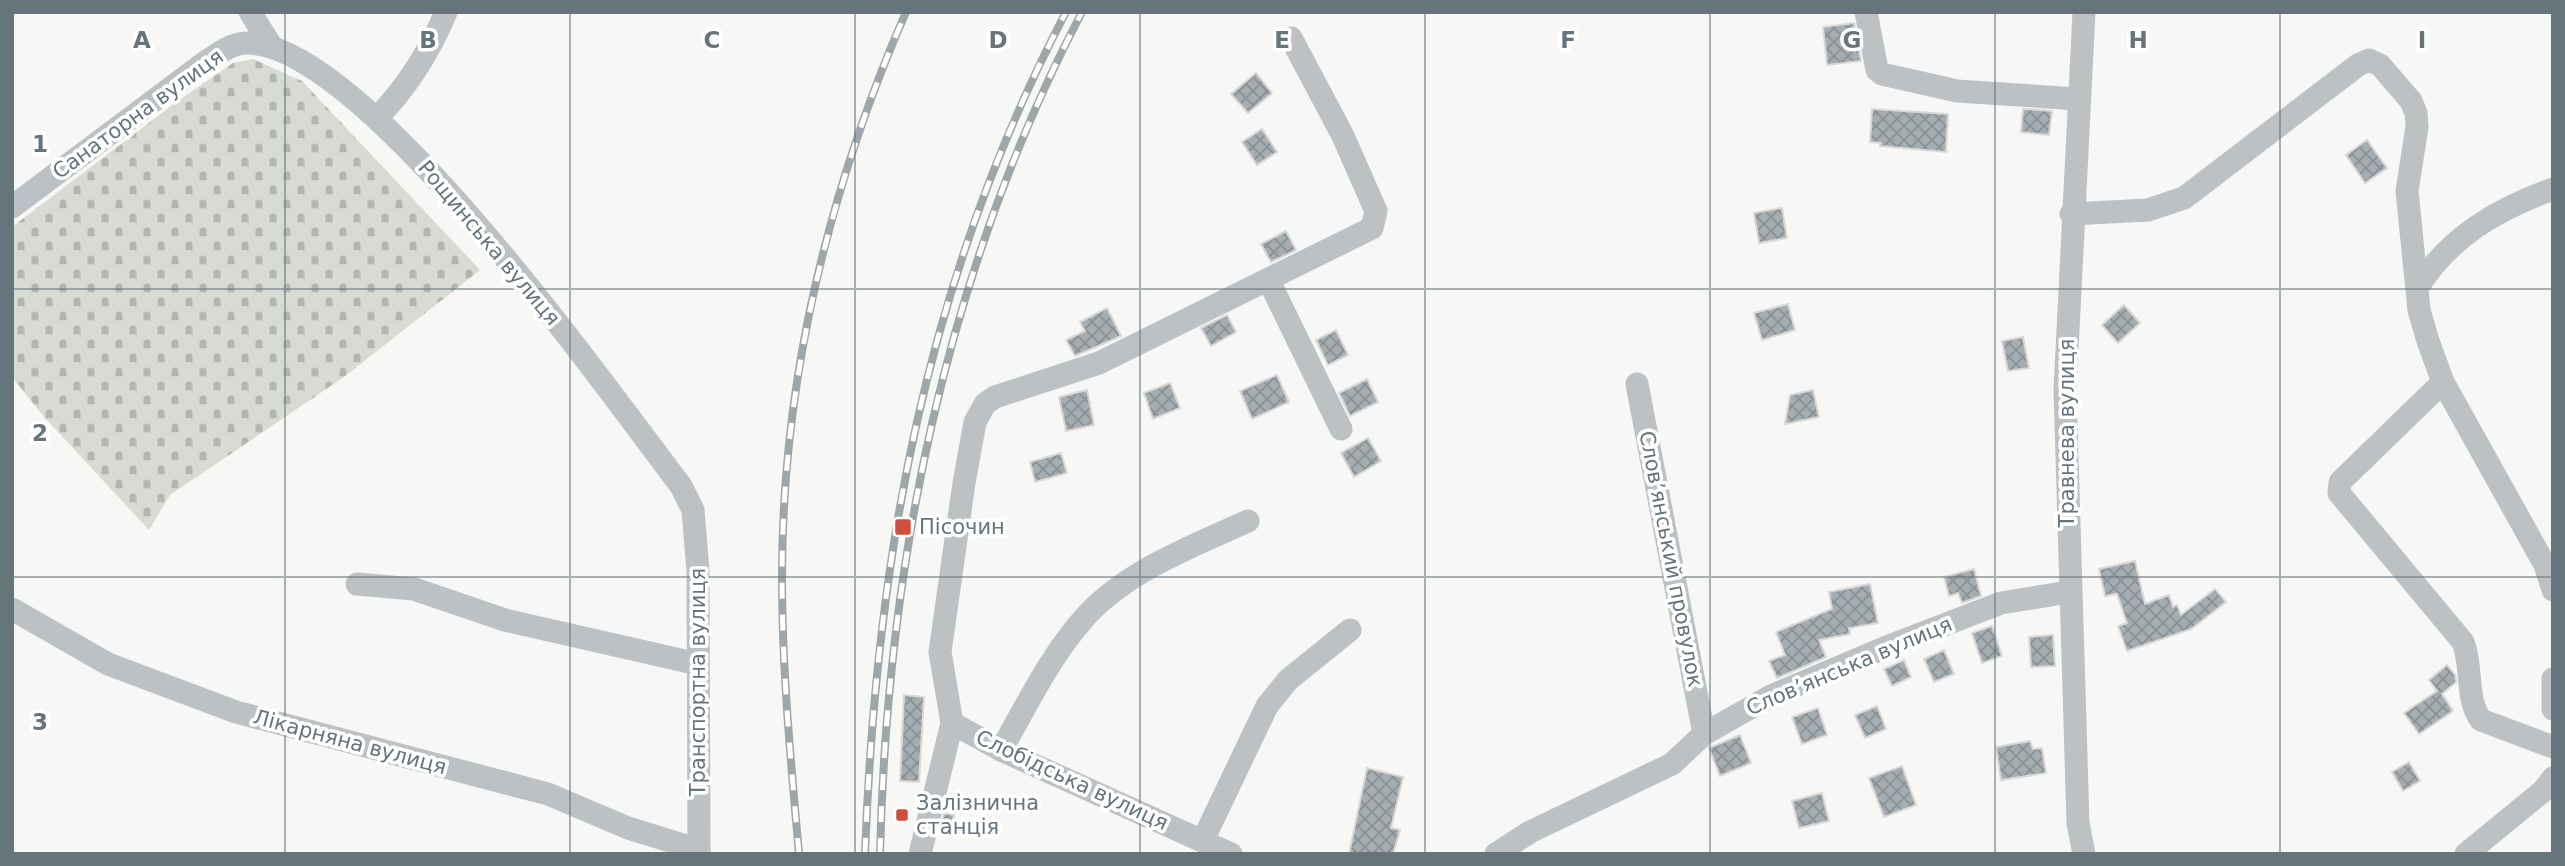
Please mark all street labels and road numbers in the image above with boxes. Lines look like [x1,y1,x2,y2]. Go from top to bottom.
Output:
street label: Санаторна вулиця [48,44,228,184]
street label: Рощинська вулиця [413,156,565,330]
street label: Травнева вулиця [2055,339,2079,528]
street label: Слов’янський провулок [1634,429,1708,689]
street label: Транспортна вулиця [686,568,710,797]
street label: Слов’янська вулиця [1742,612,1956,720]
street label: Лікарняна вулиця [251,705,449,779]
street label: Слобідська вулиця [972,725,1172,835]

